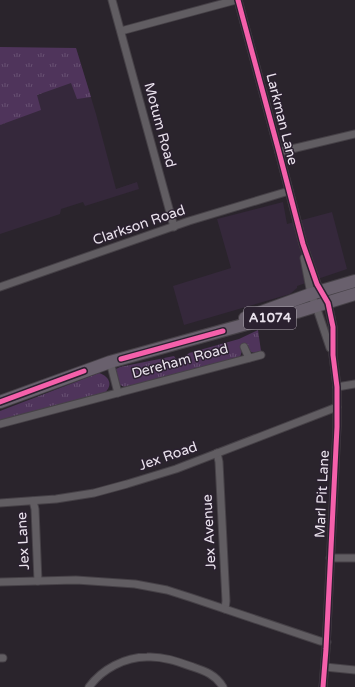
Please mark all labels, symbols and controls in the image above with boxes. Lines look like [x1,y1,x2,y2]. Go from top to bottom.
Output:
street label: Larkman Lane [262,71,302,167]
street label: Motum Road [140,81,180,169]
street label: Clarkson Road [91,201,187,249]
road number: A1074 [244,307,296,329]
street label: Dereham Road [130,340,230,382]
street label: Jex Road [137,438,199,474]
street label: Marl Pit Lane [311,450,333,538]
street label: Jex Avenue [199,494,219,570]
street label: Jex Lane [13,512,33,570]

